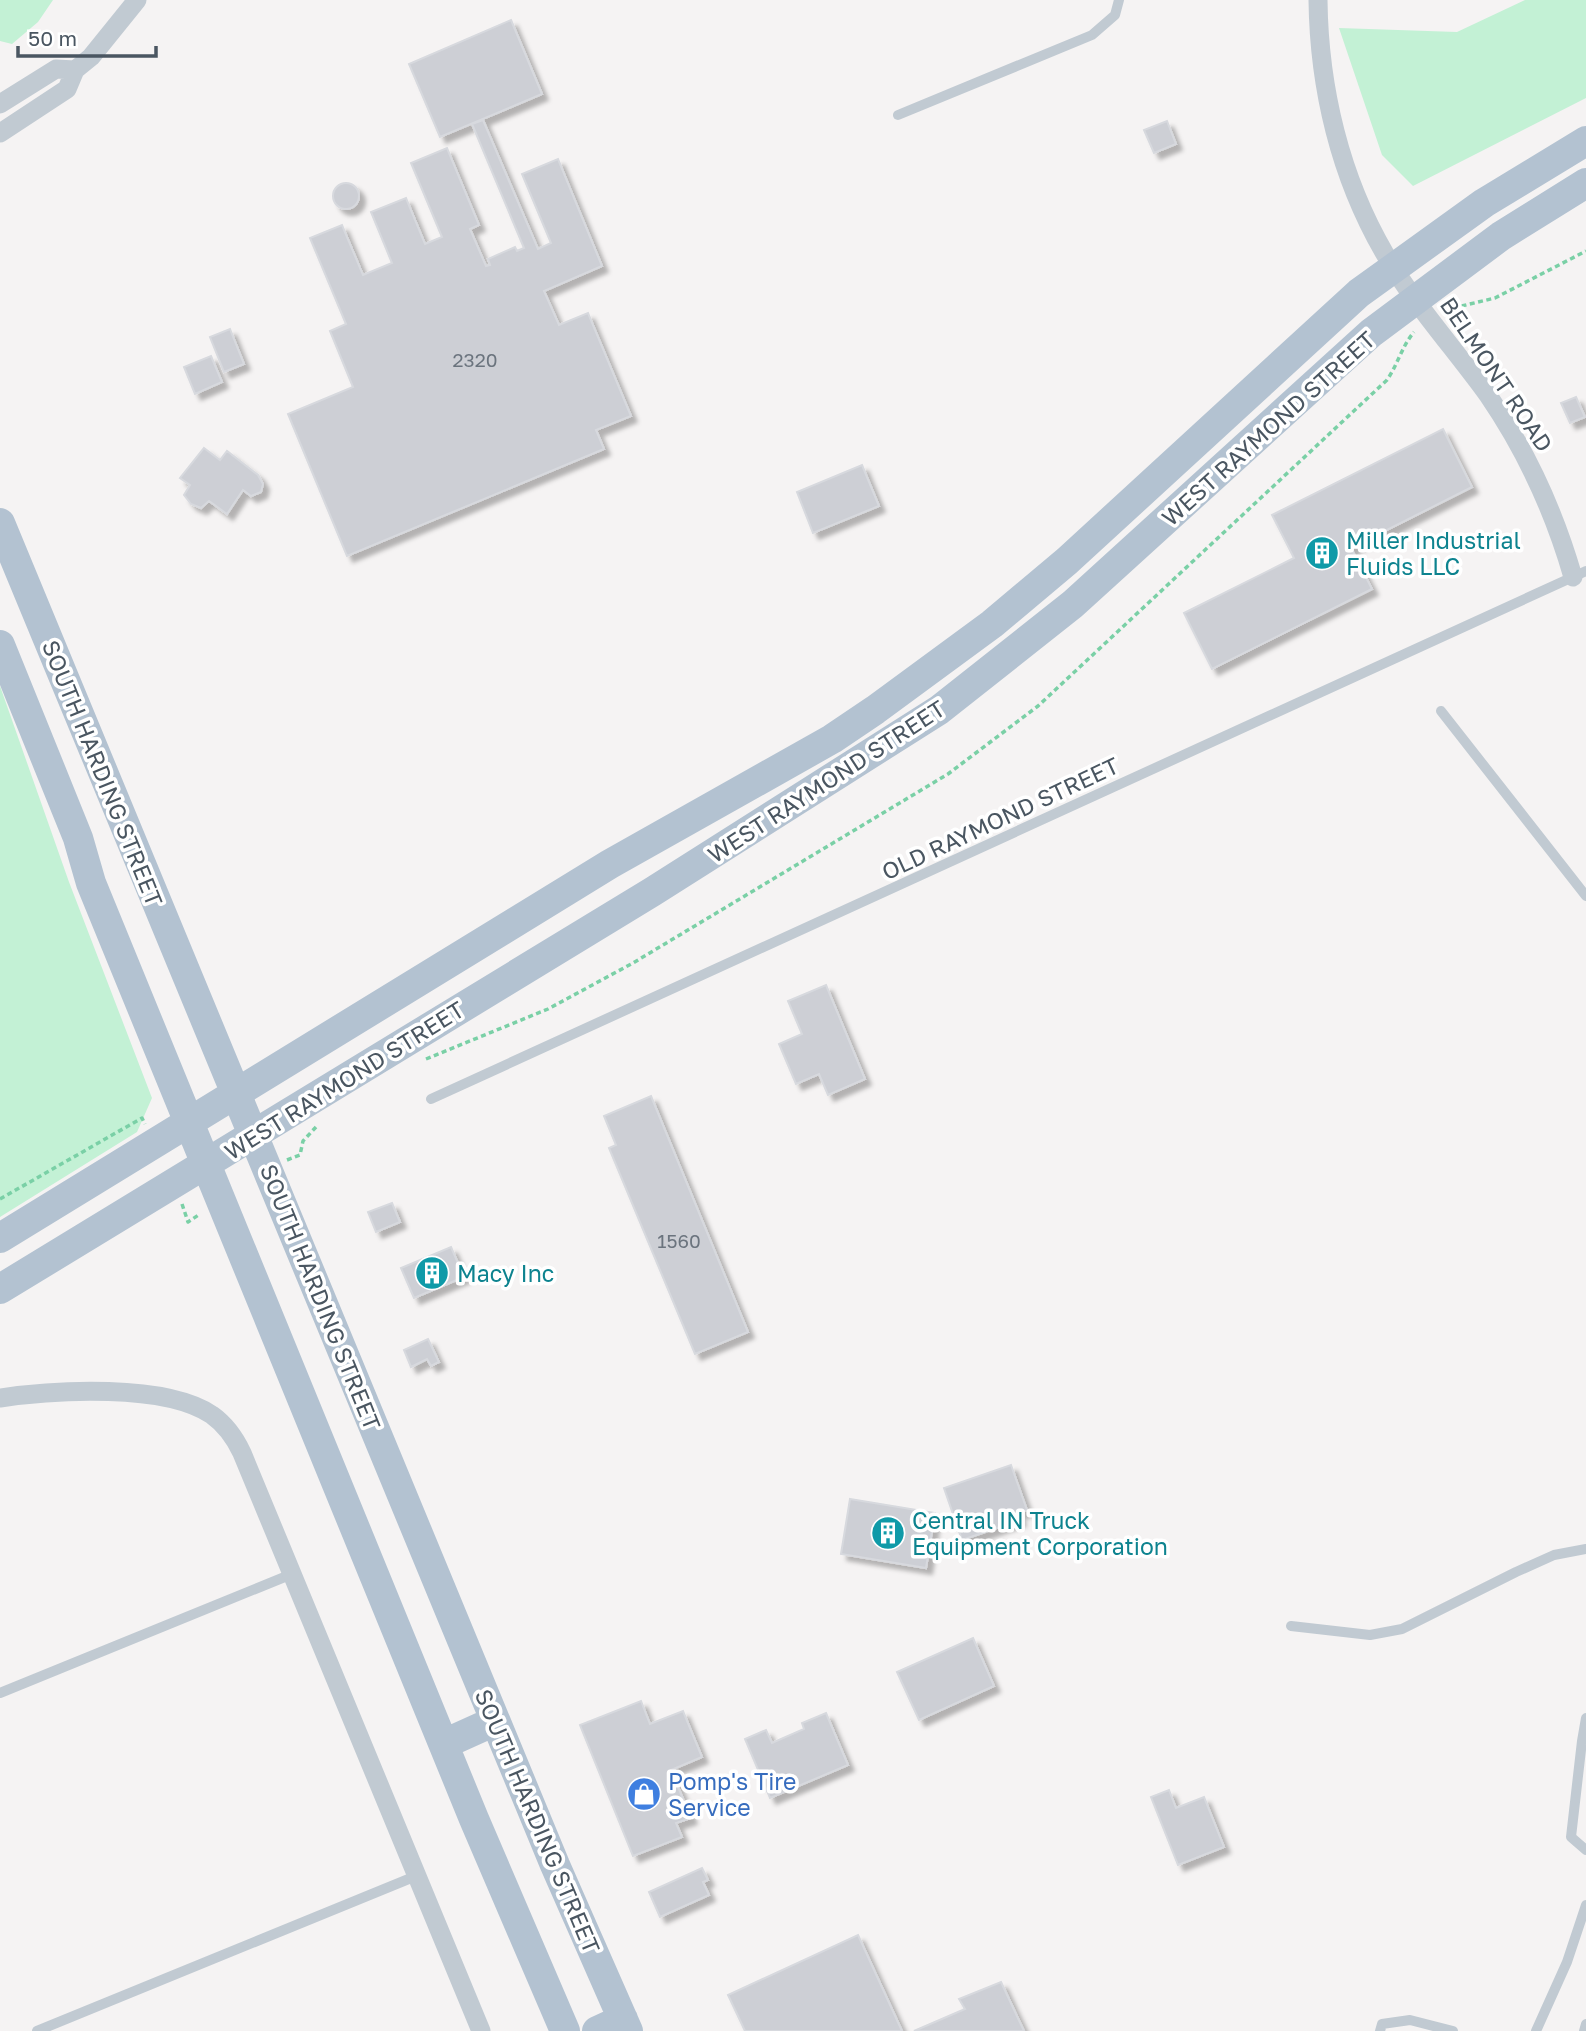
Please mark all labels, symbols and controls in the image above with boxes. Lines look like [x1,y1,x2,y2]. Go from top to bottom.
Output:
scale bar [18,14,156,58]
text: 50 m [28,25,77,51]
street label: BELMONT ROAD [1435,291,1559,457]
street label: WEST RAYMOND STREET [1156,325,1380,531]
house number: 2320 [453,348,497,371]
place label: Miller Industrial Fluids LLC [1346,526,1521,580]
building icon: Miller Industrial Fluids LLC [1303,534,1341,572]
street label: SOUTH HARDING STREET [37,636,169,910]
street label: WEST RAYMOND STREET [702,694,950,868]
street label: OLD RAYMOND STREET [877,751,1123,885]
street label: WEST RAYMOND STREET [219,995,469,1165]
street label: SOUTH HARDING STREET [255,1160,387,1434]
house number: 1560 [657,1229,701,1252]
building icon: Macy Inc [413,1254,451,1292]
place label: Macy Inc [457,1259,554,1287]
place label: Central IN Truck Equipment Corporation [912,1506,1168,1560]
building icon: Central IN Truck Equipment Corporation [869,1514,907,1552]
street label: SOUTH HARDING STREET [470,1685,606,1957]
place label: Pomp's Tire Service [668,1767,796,1821]
shop icon: Pomp's Tire Service [625,1775,663,1813]

